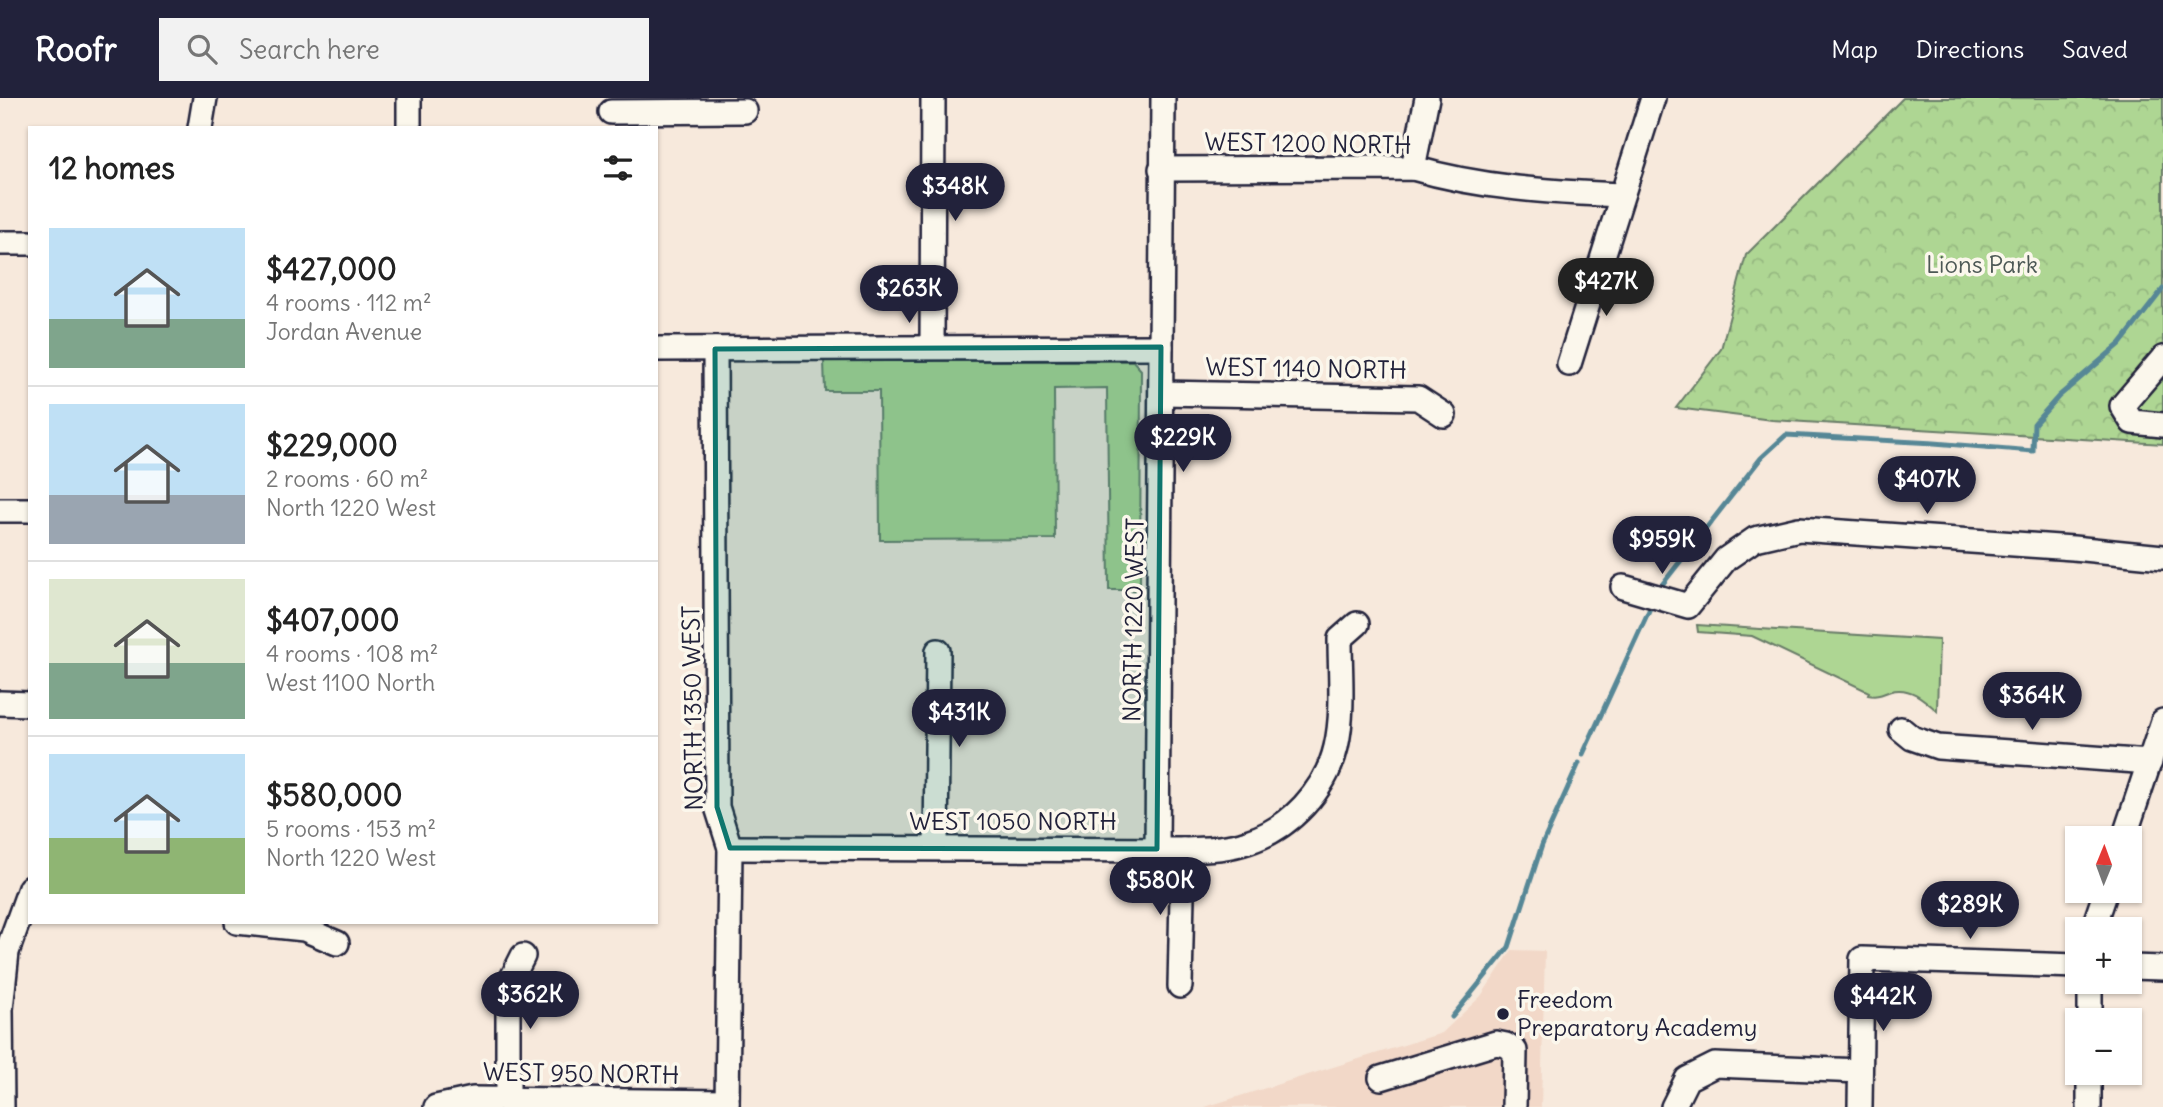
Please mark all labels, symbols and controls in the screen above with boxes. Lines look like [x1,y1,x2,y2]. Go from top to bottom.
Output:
search box [159,18,649,81]
text: Roofr [35,28,117,70]
icon: search [183,30,221,68]
text: Search here [239,33,380,66]
text: Map [1831,34,1878,64]
text: Directions [1916,34,2024,64]
text: Saved [2062,34,2128,64]
street label: WEST 1200 NORTH [1204,126,1412,160]
text: 12 homes [49,149,175,187]
icon: filters [599,149,637,187]
pin: $348K [906,164,1004,223]
text: $348K [922,171,988,200]
park label: Lions Park [1926,249,2038,279]
text: $427,000 [266,250,397,288]
icon: home [105,256,189,340]
pin: $427K [1557,258,1655,318]
pin: $263K [860,266,958,325]
text: $427K [1574,266,1638,295]
text: $263K [876,273,942,302]
text: 4 rooms · 112 m² [266,288,432,317]
text: Jordan Avenue [266,317,422,346]
street label: WEST 1140 NORTH [1205,351,1407,385]
pin: $229K [1134,414,1232,474]
text: $229K [1150,422,1216,451]
text: $229,000 [266,426,398,464]
icon: home [105,432,189,516]
pin: $407K [1878,456,1976,516]
text: 2 rooms · 60 m² [266,464,428,493]
text: $407K [1894,464,1960,493]
text: North 1220 West [266,493,436,522]
pin: $959K [1613,517,1711,576]
street label: NORTH 1220 WEST [1116,518,1150,722]
text: $959K [1629,524,1695,553]
text: $407,000 [266,601,400,639]
street label: NORTH 1350 WEST [675,605,709,811]
icon: home [105,607,189,691]
text: 4 rooms · 108 m² [266,639,438,668]
text: West 1100 North [266,668,435,697]
pin: $364K [1983,672,2081,732]
text: $364K [1999,680,2065,709]
pin: $431K [910,690,1008,749]
text: $431K [928,697,990,726]
text: $580,000 [266,776,402,814]
icon: home [105,782,189,866]
street label: WEST 1050 NORTH [909,806,1117,836]
text: 5 rooms · 153 m² [266,814,436,843]
north arrow [2065,826,2142,903]
map controls [2065,826,2142,1085]
text: North 1220 West [266,843,436,872]
pin: $580K [1111,858,1209,917]
text: $580K [1126,865,1194,894]
pin: $289K [1921,882,2019,941]
text: $289K [1937,889,2003,918]
button: + [2065,917,2142,994]
pin: $362K [481,972,579,1031]
pin: $442K [1834,974,1932,1033]
text: $362K [497,979,563,1008]
text: $442K [1850,981,1916,1010]
place label: Freedom Preparatory Academy [1517,984,1757,1042]
marker: Freedom Preparatory Academy [1495,1006,1511,1022]
button: − [2065,1008,2142,1085]
street label: WEST 950 NORTH [483,1056,679,1090]

